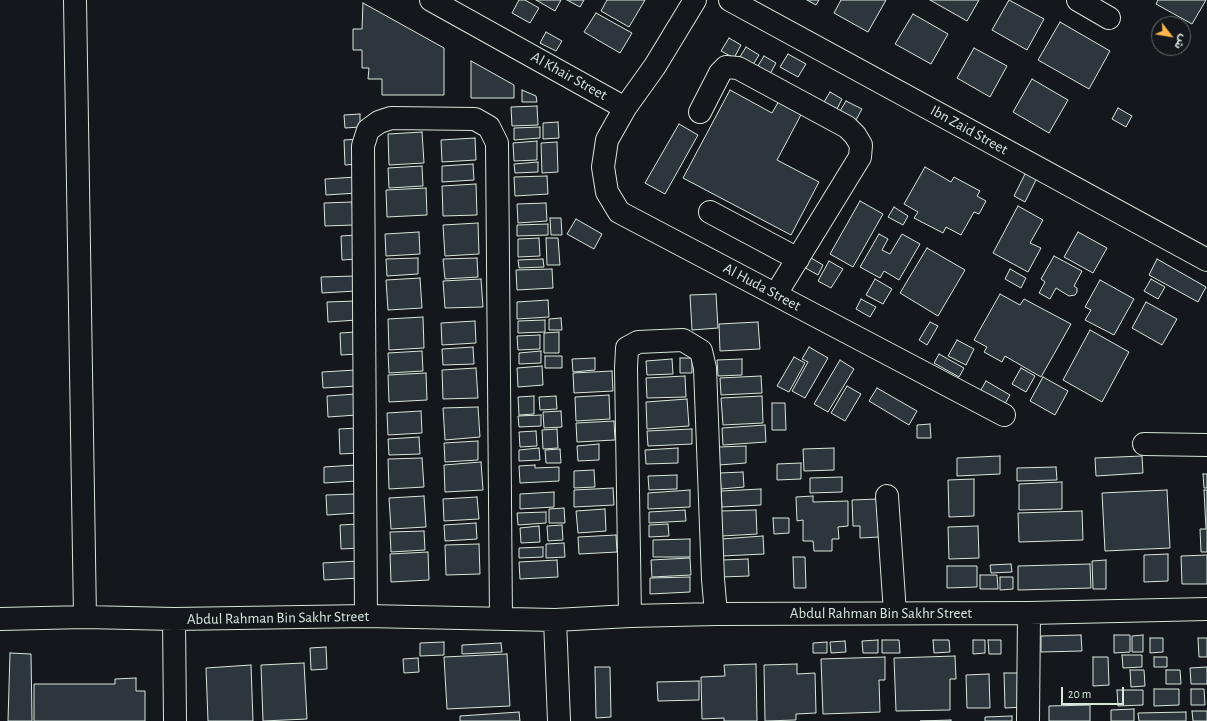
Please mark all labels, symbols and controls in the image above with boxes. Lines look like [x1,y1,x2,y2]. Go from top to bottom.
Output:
north arrow [1151,16,1191,56]
text: ش [1172,33,1189,51]
street label: Al Khair Street [528,48,610,104]
street label: Ibn Zaid Street [927,101,1011,159]
street label: Al Huda Street [720,259,804,315]
street label: Abdul Rahman Bin Sakhr Street [790,604,972,622]
street label: Abdul Rahman Bin Sakhr Street [187,607,369,629]
scale bar [1063,679,1126,705]
text: 20 m [1068,688,1091,700]

